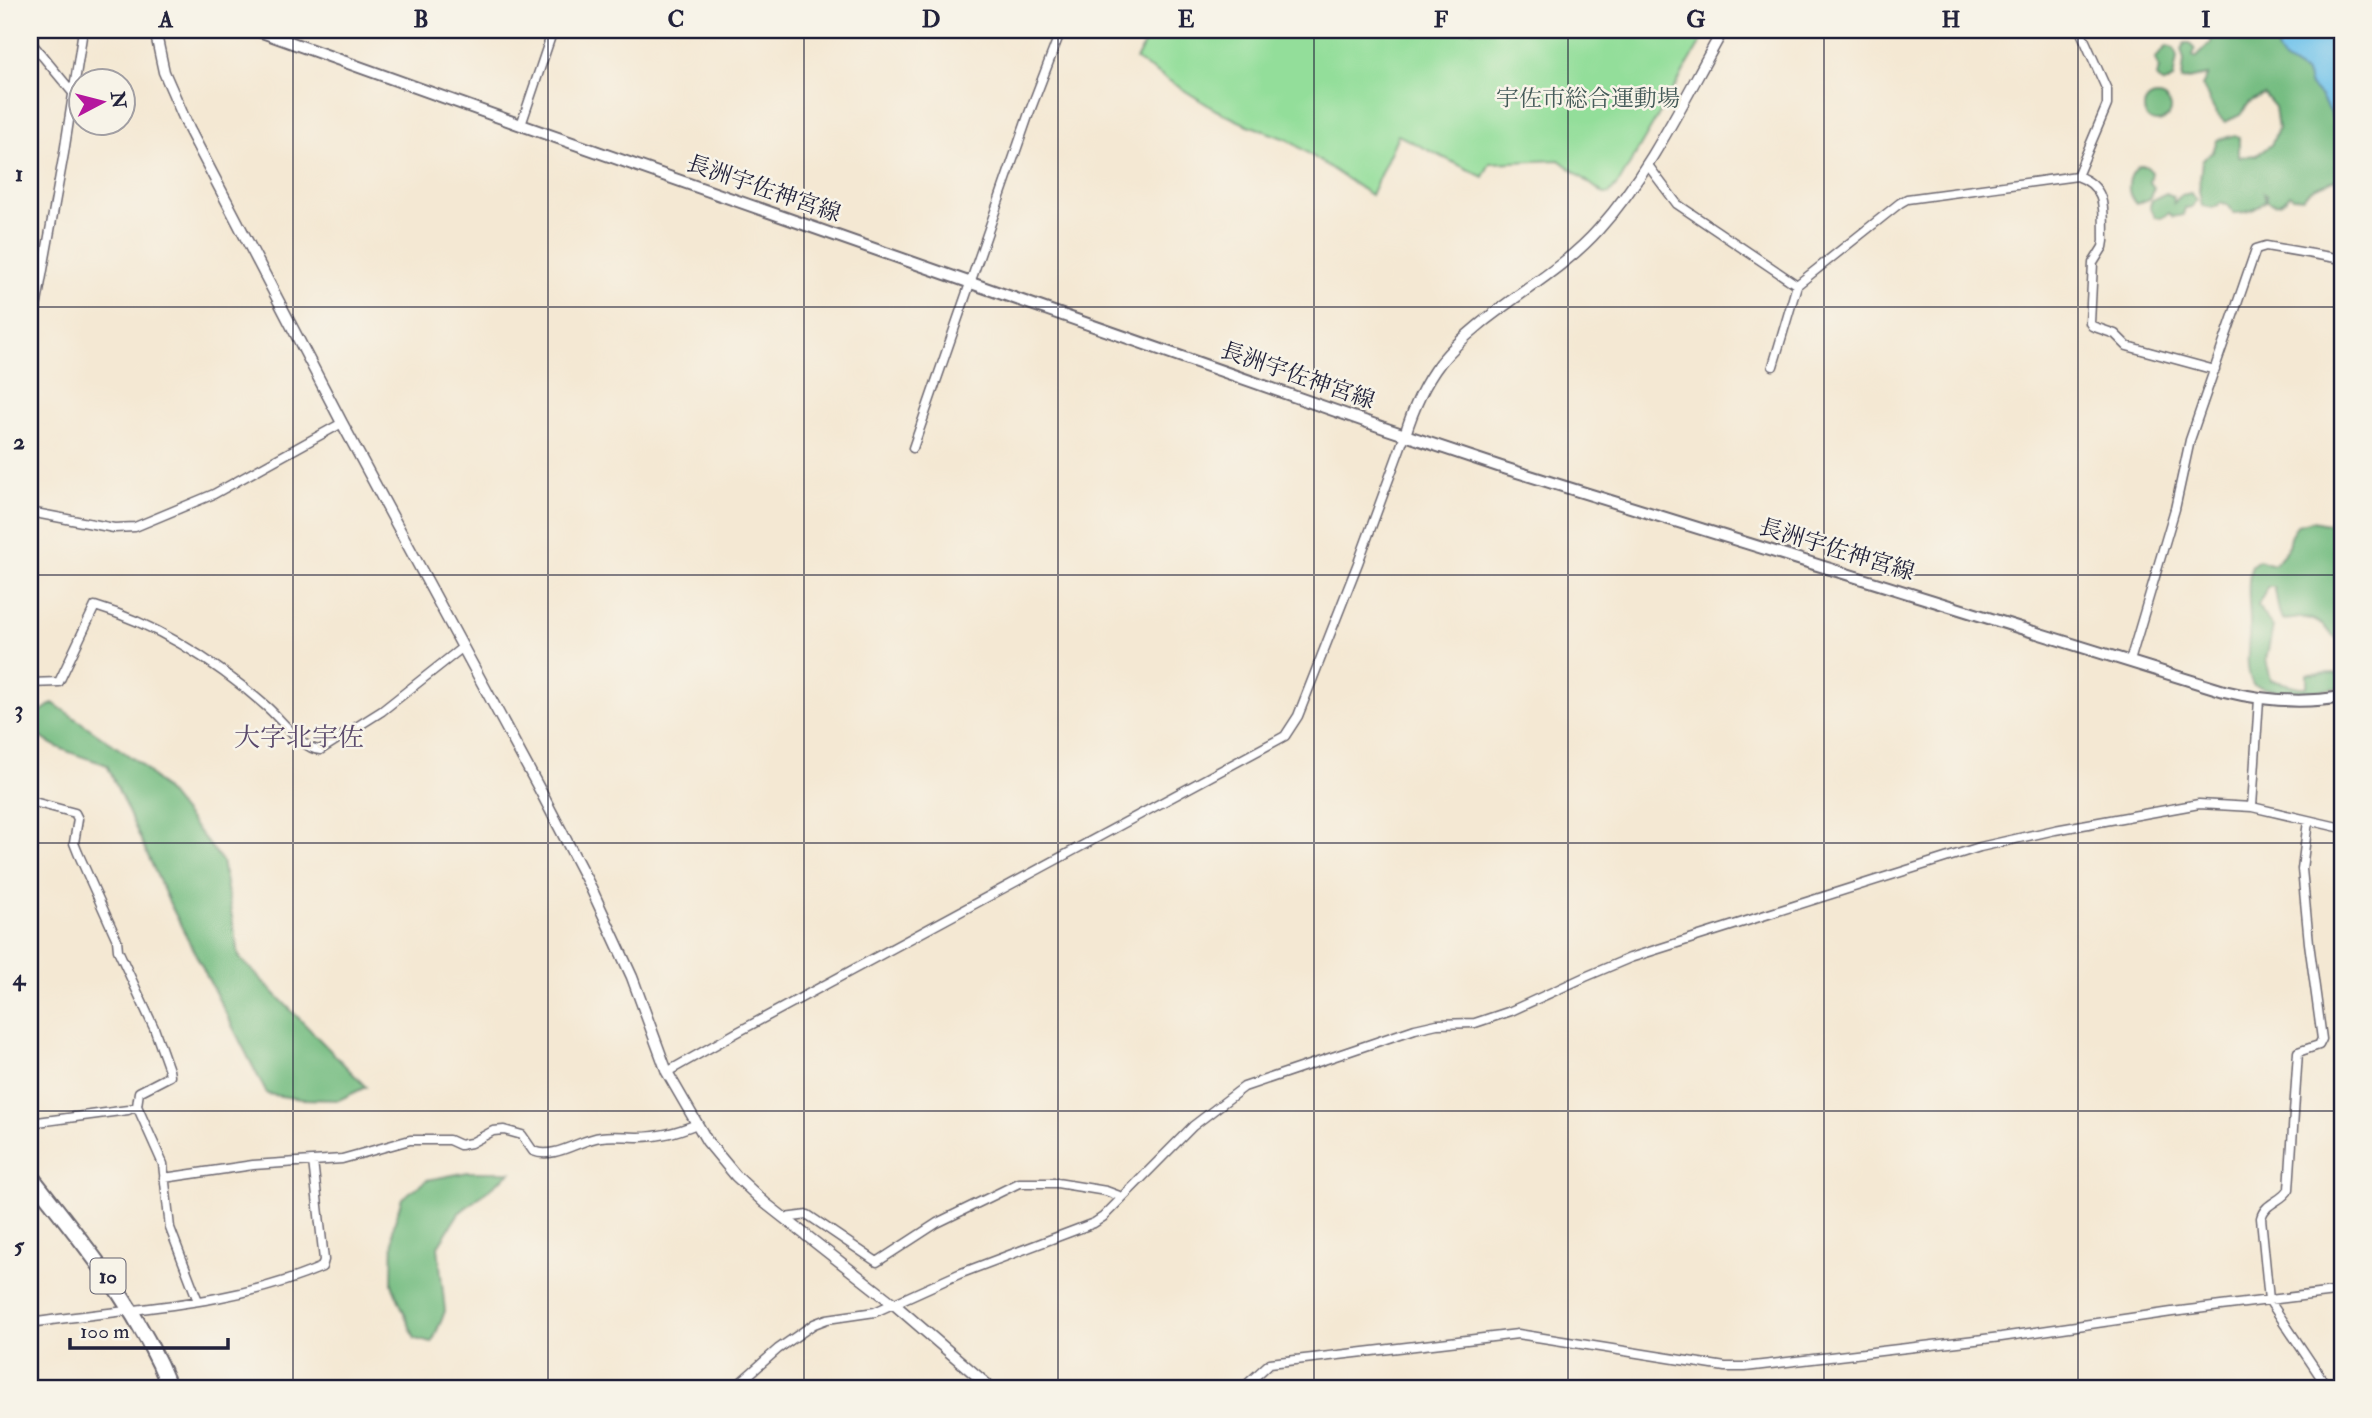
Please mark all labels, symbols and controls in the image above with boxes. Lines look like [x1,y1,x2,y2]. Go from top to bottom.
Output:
text: A [158,5,174,34]
text: B [413,5,429,34]
text: C [668,5,684,34]
text: D [922,5,940,34]
text: E [1178,5,1195,34]
text: F [1434,5,1449,34]
text: G [1686,5,1706,34]
text: H [1942,5,1961,34]
text: I [2201,5,2211,34]
north arrow [66,66,136,136]
park label: 宇佐市総合運動場 [1496,84,1680,113]
text: N [105,89,131,111]
street label: 長洲宇佐神宮線 [683,149,845,228]
text: 1 [15,159,23,188]
street label: 長洲宇佐神宮線 [1217,336,1379,415]
text: 2 [13,427,25,456]
street label: 長洲宇佐神宮線 [1756,512,1918,587]
text: 3 [15,695,23,724]
district label: 大字北宇佐 [234,722,364,754]
text: 4 [12,963,27,992]
text: 5 [14,1231,25,1260]
road number: 10 [90,1258,126,1294]
scale bar [70,1306,228,1350]
text: 100 m [80,1318,130,1345]

